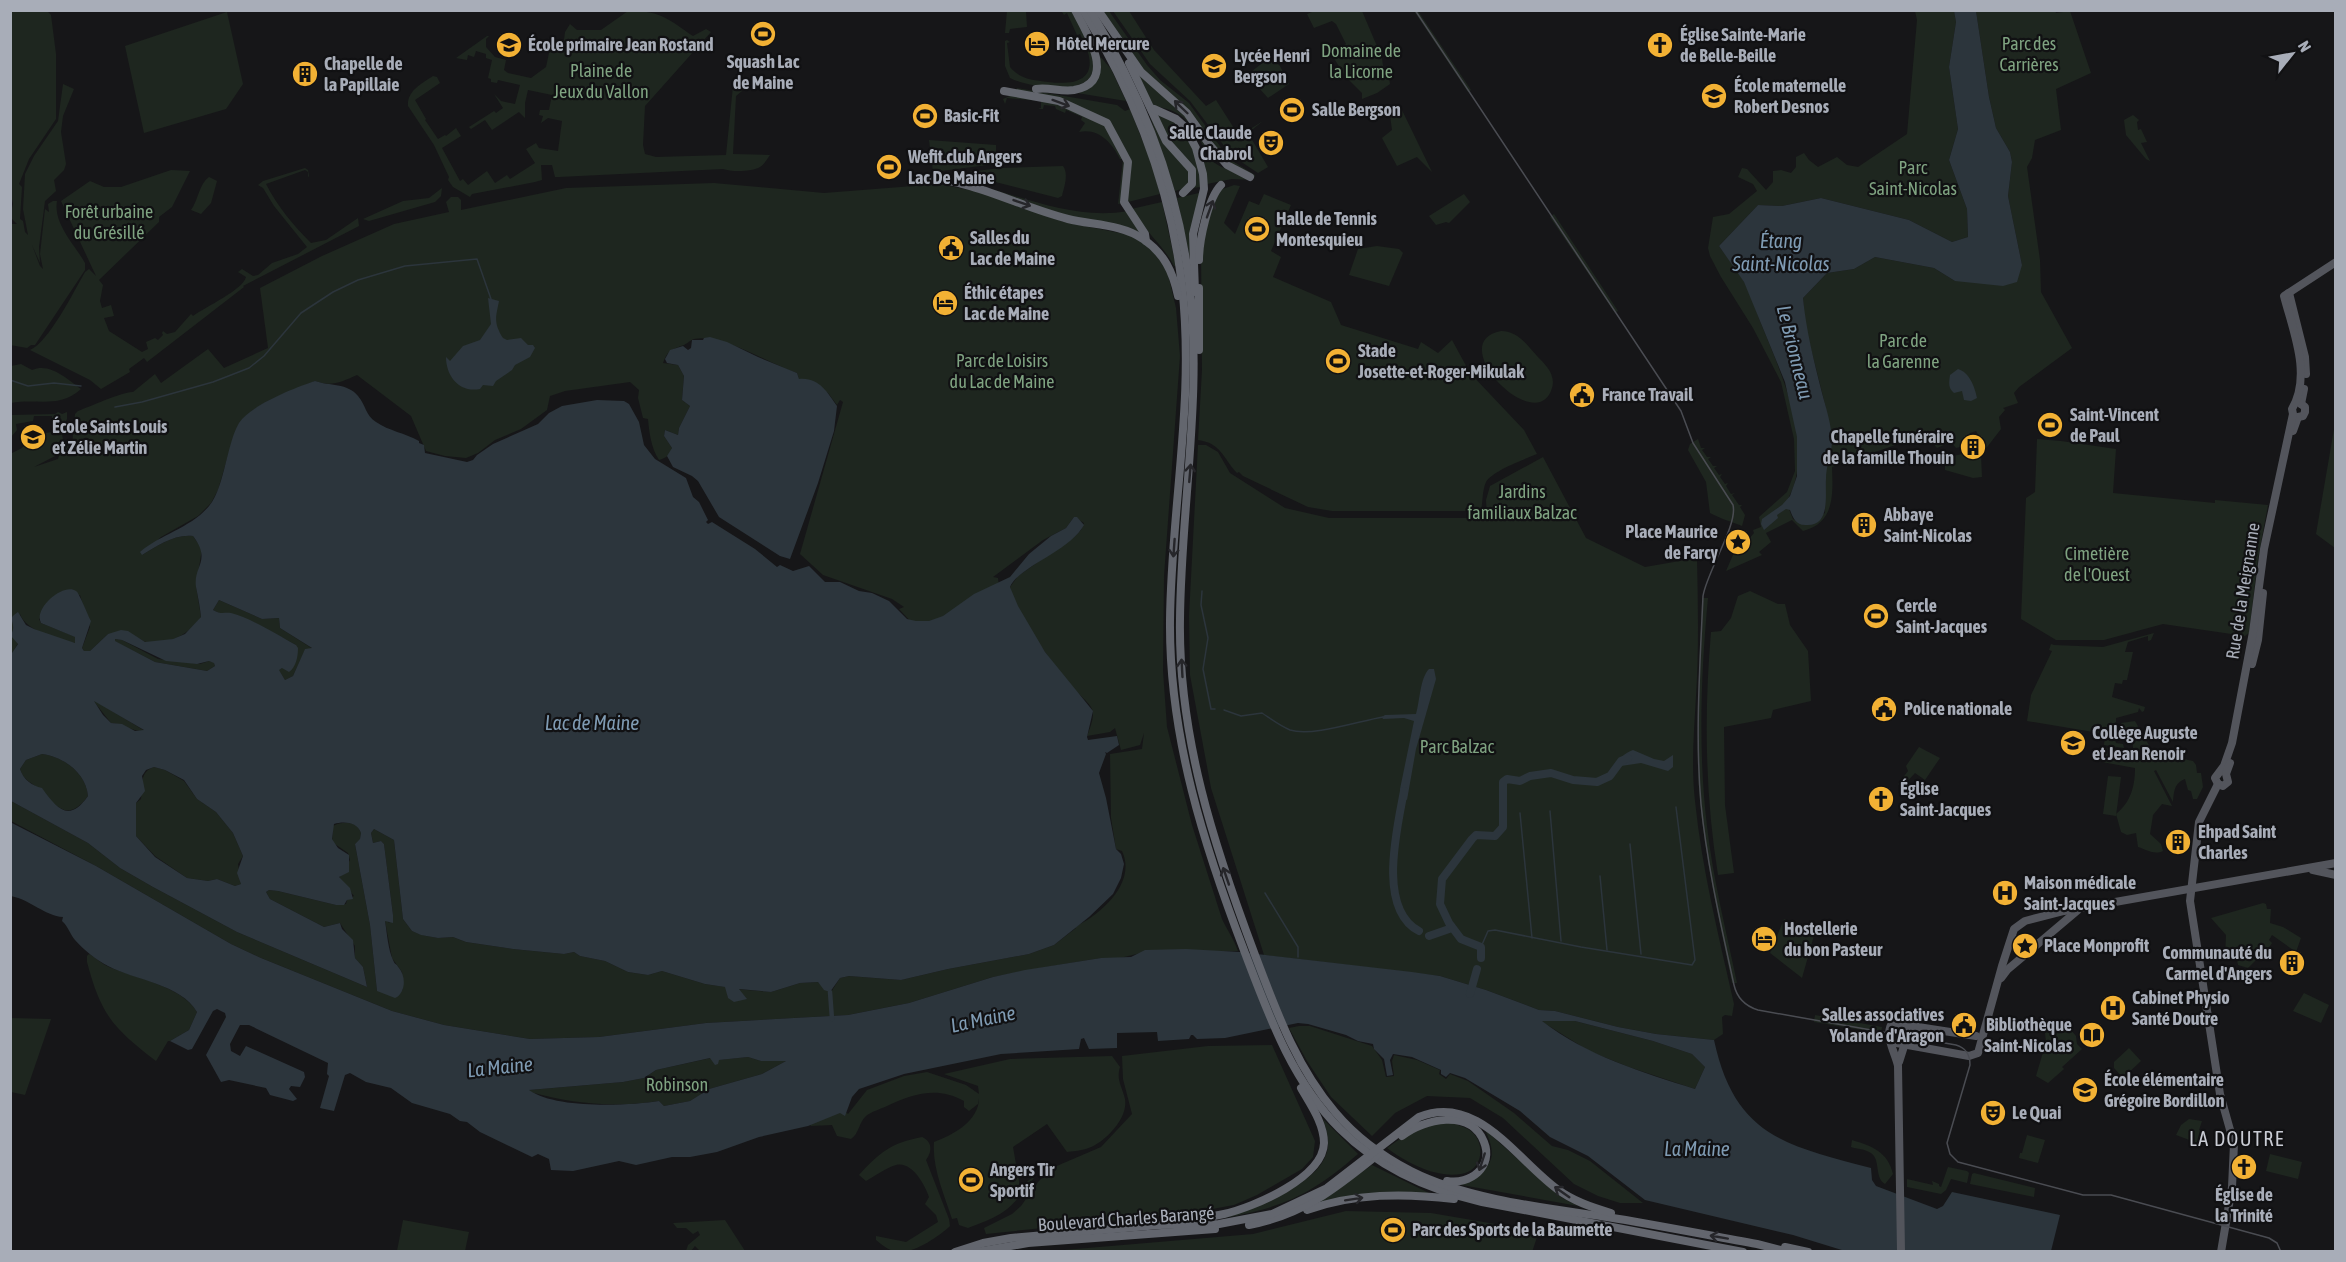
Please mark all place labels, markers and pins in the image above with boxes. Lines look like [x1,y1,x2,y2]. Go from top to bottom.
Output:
sports icon: Squash Lac de Maine [748,19,778,49]
place label: Église Sainte-Marie de Belle-Beille [1680,24,1806,66]
hotel icon: Hôtel Mercure [1022,29,1052,59]
school or university icon: École primaire Jean Rostand [494,30,524,60]
church icon: Église Sainte-Marie de Belle-Beille [1645,30,1675,60]
place label: Hôtel Mercure [1056,33,1150,54]
place label: École primaire Jean Rostand [528,34,714,55]
place label: Lycée Henri Bergson [1234,45,1310,87]
place label: Squash Lac de Maine [727,51,800,93]
school or university icon: Lycée Henri Bergson [1199,51,1229,81]
place label: Chapelle de la Papillaie [324,53,403,95]
building icon: Chapelle de la Papillaie [290,59,320,89]
place label: École maternelle Robert Desnos [1734,75,1846,117]
school or university icon: École maternelle Robert Desnos [1699,81,1729,111]
sports icon: Salle Bergson [1277,95,1307,125]
place label: Salle Bergson [1312,99,1401,120]
sports icon: Basic-Fit [910,101,940,131]
place label: Basic-Fit [944,105,1000,126]
place label: Salle Claude Chabrol [1169,122,1252,164]
theatre icon: Salle Claude Chabrol [1256,128,1286,158]
place label: Wefit.club Angers Lac De Maine [907,146,1023,188]
sports icon: Wefit.club Angers Lac De Maine [874,152,904,182]
place label: Halle de Tennis Montesquieu [1276,208,1378,250]
sports icon: Halle de Tennis Montesquieu [1242,214,1272,244]
place label: Salles du Lac de Maine [970,227,1055,269]
public building icon: Salles du Lac de Maine [936,233,966,263]
place label: Éthic étapes Lac de Maine [964,282,1049,324]
hotel icon: Éthic étapes Lac de Maine [930,288,960,318]
place label: Stade Josette-et-Roger-Mikulak [1357,340,1525,382]
sports icon: Stade Josette-et-Roger-Mikulak [1323,346,1353,376]
public building icon: France Travail [1567,380,1597,410]
place label: France Travail [1602,384,1693,405]
place label: Saint-Vincent de Paul [2070,404,2160,446]
sports icon: Saint-Vincent de Paul [2035,410,2065,440]
place label: École Saints Louis et Zélie Martin [52,416,168,458]
school or university icon: École Saints Louis et Zélie Martin [18,422,48,452]
place label: Chapelle funéraire de la famille Thouin [1822,426,1954,468]
building icon: Chapelle funéraire de la famille Thouin [1958,432,1988,462]
place label: Abbaye Saint-Nicolas [1883,504,1973,546]
building icon: Abbaye Saint-Nicolas [1849,510,1879,540]
place label: Place Maurice de Farcy [1625,521,1719,563]
place icon: Place Maurice de Farcy [1723,527,1753,557]
place label: Cercle Saint-Jacques [1896,595,1988,637]
sports icon: Cercle Saint-Jacques [1861,601,1891,631]
public building icon: Police nationale [1869,694,1899,724]
place label: Police nationale [1904,698,2012,719]
place label: Collège Auguste et Jean Renoir [2092,722,2198,764]
school or university icon: Collège Auguste et Jean Renoir [2058,728,2088,758]
place label: Église Saint-Jacques [1900,778,1992,820]
church icon: Église Saint-Jacques [1866,784,1896,814]
place label: Ehpad Saint Charles [2198,821,2277,863]
building icon: Ehpad Saint Charles [2163,827,2193,857]
place label: Maison médicale Saint-Jacques [2024,872,2136,914]
hospital icon: Maison médicale Saint-Jacques [1990,878,2020,908]
place label: Hostellerie du bon Pasteur [1784,918,1883,960]
hotel icon: Hostellerie du bon Pasteur [1749,924,1779,954]
place icon: Place Monprofit [2010,931,2040,961]
place label: Place Monprofit [2044,935,2150,956]
place label: Communauté du Carmel d'Angers [2162,942,2273,984]
building icon: Communauté du Carmel d'Angers [2277,948,2307,978]
place label: Cabinet Physio Santé Doutre [2132,987,2230,1029]
hospital icon: Cabinet Physio Santé Doutre [2098,993,2128,1023]
place label: Salles associatives Yolande d'Aragon [1822,1004,1945,1046]
public building icon: Salles associatives Yolande d'Aragon [1949,1010,1979,1040]
place label: Bibliothèque Saint-Nicolas [1984,1014,2073,1056]
library icon: Bibliothèque Saint-Nicolas [2077,1020,2107,1050]
place label: École élémentaire Grégoire Bordillon [2104,1069,2225,1111]
school or university icon: École élémentaire Grégoire Bordillon [2070,1075,2100,1105]
theatre icon: Le Quai [1978,1098,2008,1128]
place label: Le Quai [2012,1102,2061,1123]
church icon: Église de la Trinité [2229,1152,2259,1182]
place label: Angers Tir Sportif [989,1159,1055,1201]
sports icon: Angers Tir Sportif [956,1165,986,1195]
place label: Église de la Trinité [2215,1184,2273,1226]
sports icon: Parc des Sports de la Baumette [1378,1215,1408,1245]
place label: Parc des Sports de la Baumette [1412,1219,1612,1240]

